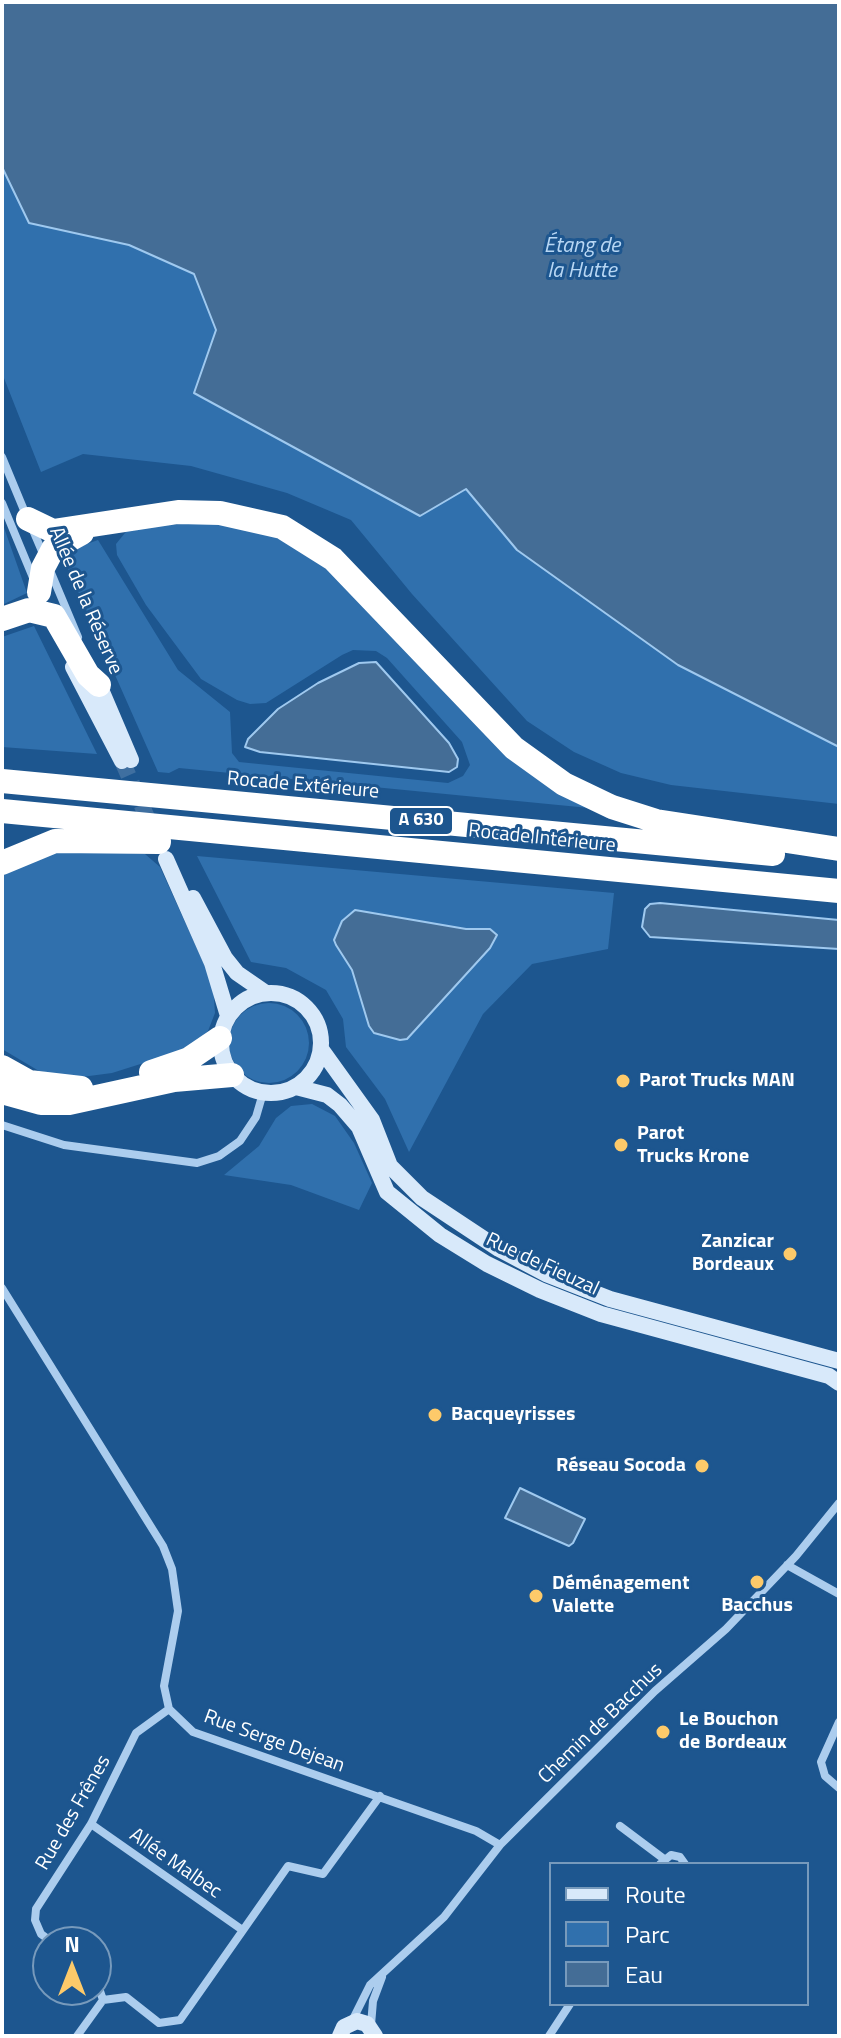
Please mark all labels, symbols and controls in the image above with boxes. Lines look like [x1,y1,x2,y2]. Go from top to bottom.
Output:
water label: Étang de la Hutte [544,234,620,286]
street label: Allée de la Réserve [43,524,127,678]
street label: Rocade Extérieure [226,767,380,805]
road number: A 630 [389,807,453,835]
street label: Rocade Intérieure [467,819,617,859]
place label: Parot Trucks MAN [639,1069,795,1093]
marker: Parot Trucks MAN [614,1072,632,1090]
place label: Parot Trucks Krone [637,1122,749,1169]
marker: Parot Trucks Krone [612,1136,630,1154]
street label: Rue de Fieuzal [482,1228,602,1302]
place label: Zanzicar Bordeaux [692,1230,774,1277]
marker: Zanzicar Bordeaux [781,1245,799,1263]
place label: Bacqueyrisses [451,1403,575,1427]
marker: Bacqueyrisses [426,1406,444,1424]
place label: Réseau Socoda [556,1454,686,1478]
marker: Réseau Socoda [693,1457,711,1475]
place label: Déménagement Valette [552,1572,689,1619]
marker: Bacchus [748,1573,766,1591]
marker: Déménagement Valette [527,1587,545,1605]
place label: Bacchus [721,1594,793,1618]
street label: Chemin de Bacchus [534,1659,668,1789]
street label: Rue Serge Dejean [200,1705,348,1779]
place label: Le Bouchon de Bordeaux [679,1708,787,1755]
marker: Le Bouchon de Bordeaux [654,1723,672,1741]
street label: Rue des Frênes [31,1751,117,1875]
street label: Allée Malbec [124,1824,226,1904]
legend [549,1862,809,2006]
text: Route [625,1876,686,1912]
text: Parc [625,1916,670,1952]
north arrow [32,1926,112,2006]
text: N [64,1927,80,1961]
text: Eau [625,1956,663,1992]

